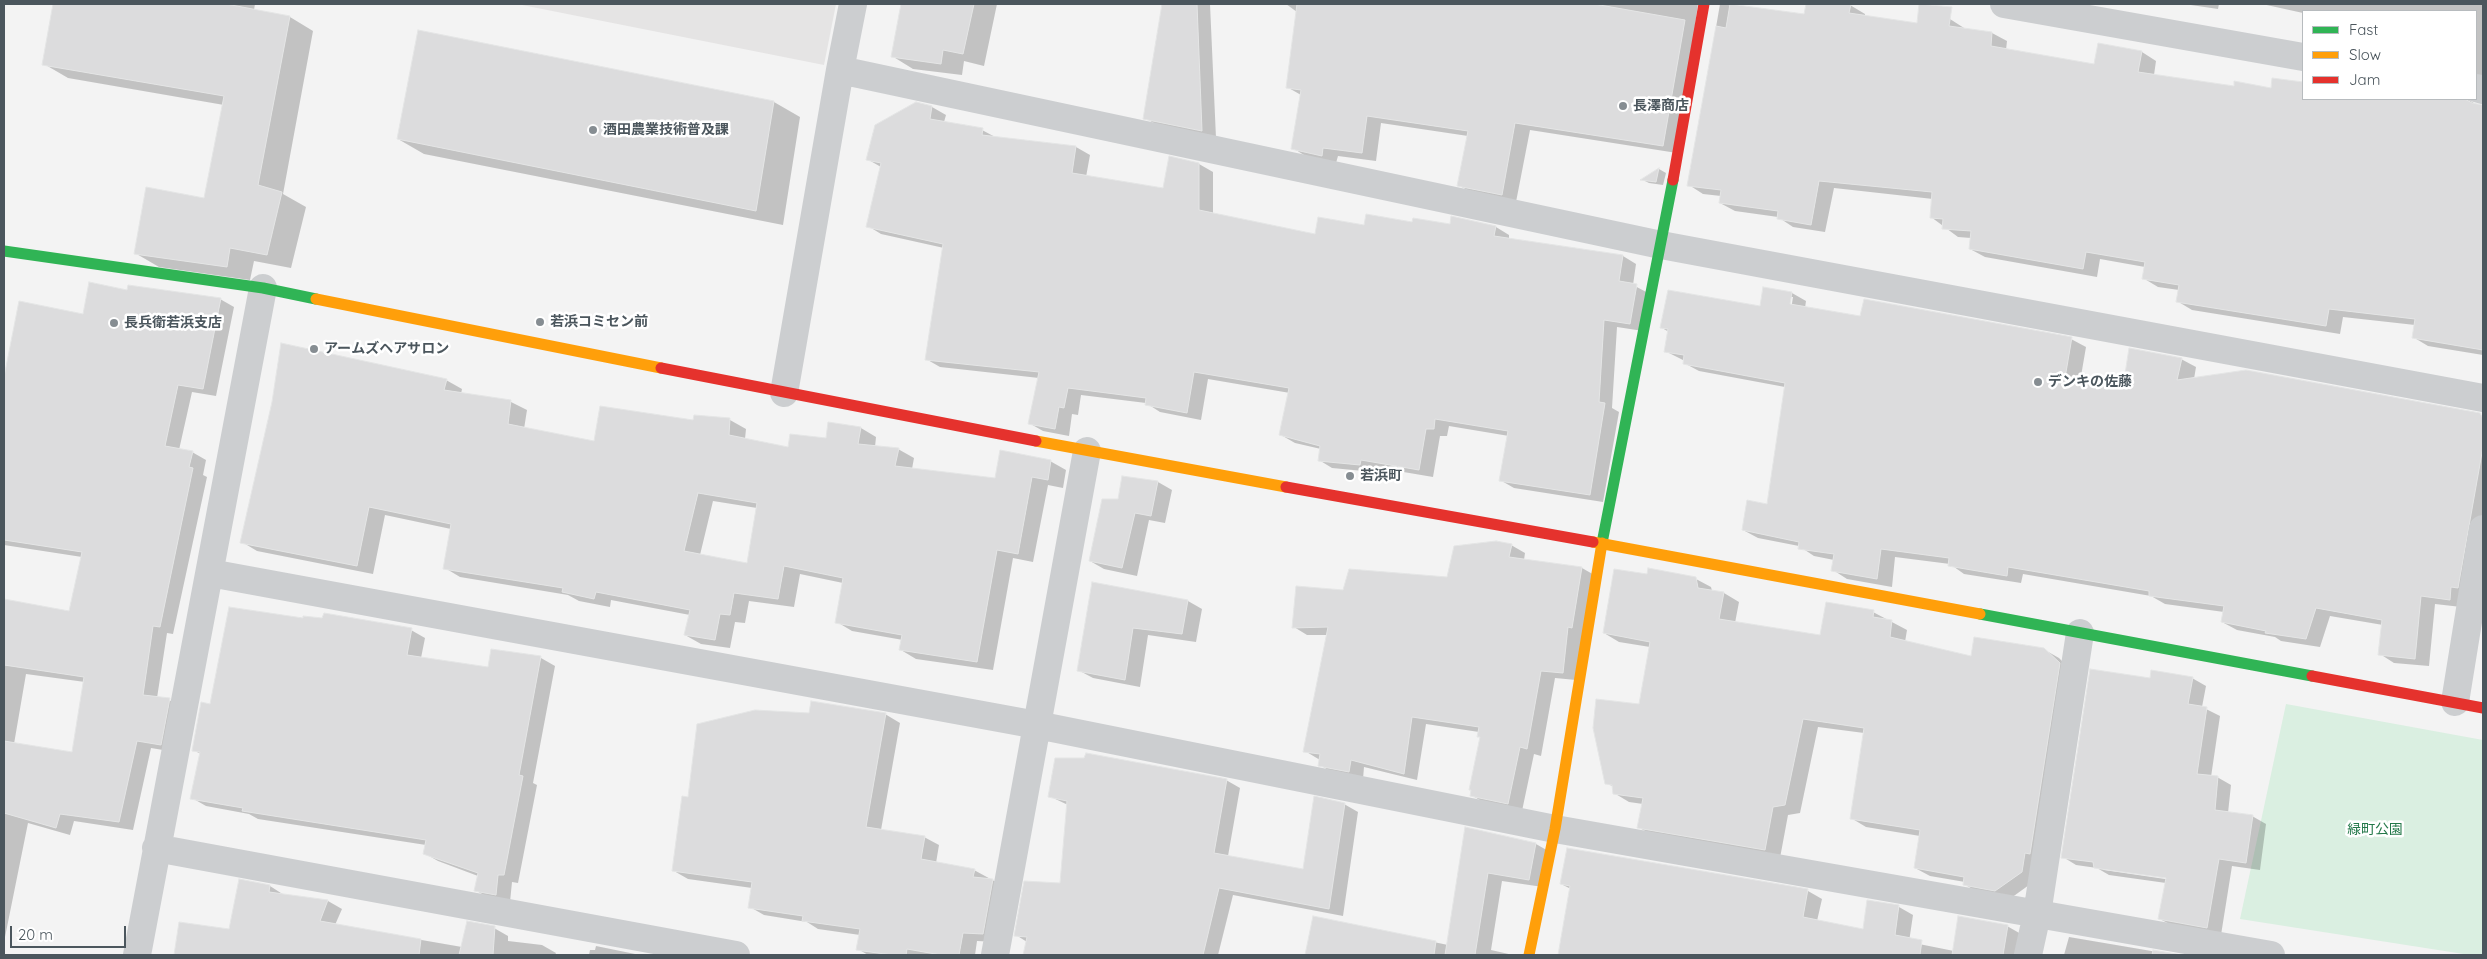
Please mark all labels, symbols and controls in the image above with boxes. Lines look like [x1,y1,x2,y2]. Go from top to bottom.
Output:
legend [2302,10,2477,100]
text: Fast [2349,20,2378,39]
text: Slow [2349,45,2381,64]
text: Jam [2349,70,2380,89]
place label: 長澤商店 [1633,98,1689,114]
marker: 長澤商店 [1617,100,1629,112]
place label: 酒田農業技術普及課 [603,122,729,138]
marker: 酒田農業技術普及課 [587,124,599,136]
place label: 若浜コミセン前 [550,314,648,330]
place label: 長兵衛若浜支店 [124,315,222,331]
marker: 若浜コミセン前 [534,316,546,328]
marker: 長兵衛若浜支店 [108,317,120,329]
place label: アームズヘアサロン [324,341,449,357]
marker: アームズヘアサロン [308,343,320,355]
place label: デンキの佐藤 [2048,374,2132,390]
marker: デンキの佐藤 [2032,376,2044,388]
place label: 若浜町 [1360,468,1402,484]
marker: 若浜町 [1344,470,1356,482]
park label: 緑町公園 [2347,822,2403,838]
scale bar [12,916,129,948]
text: 20 m [18,925,53,944]

